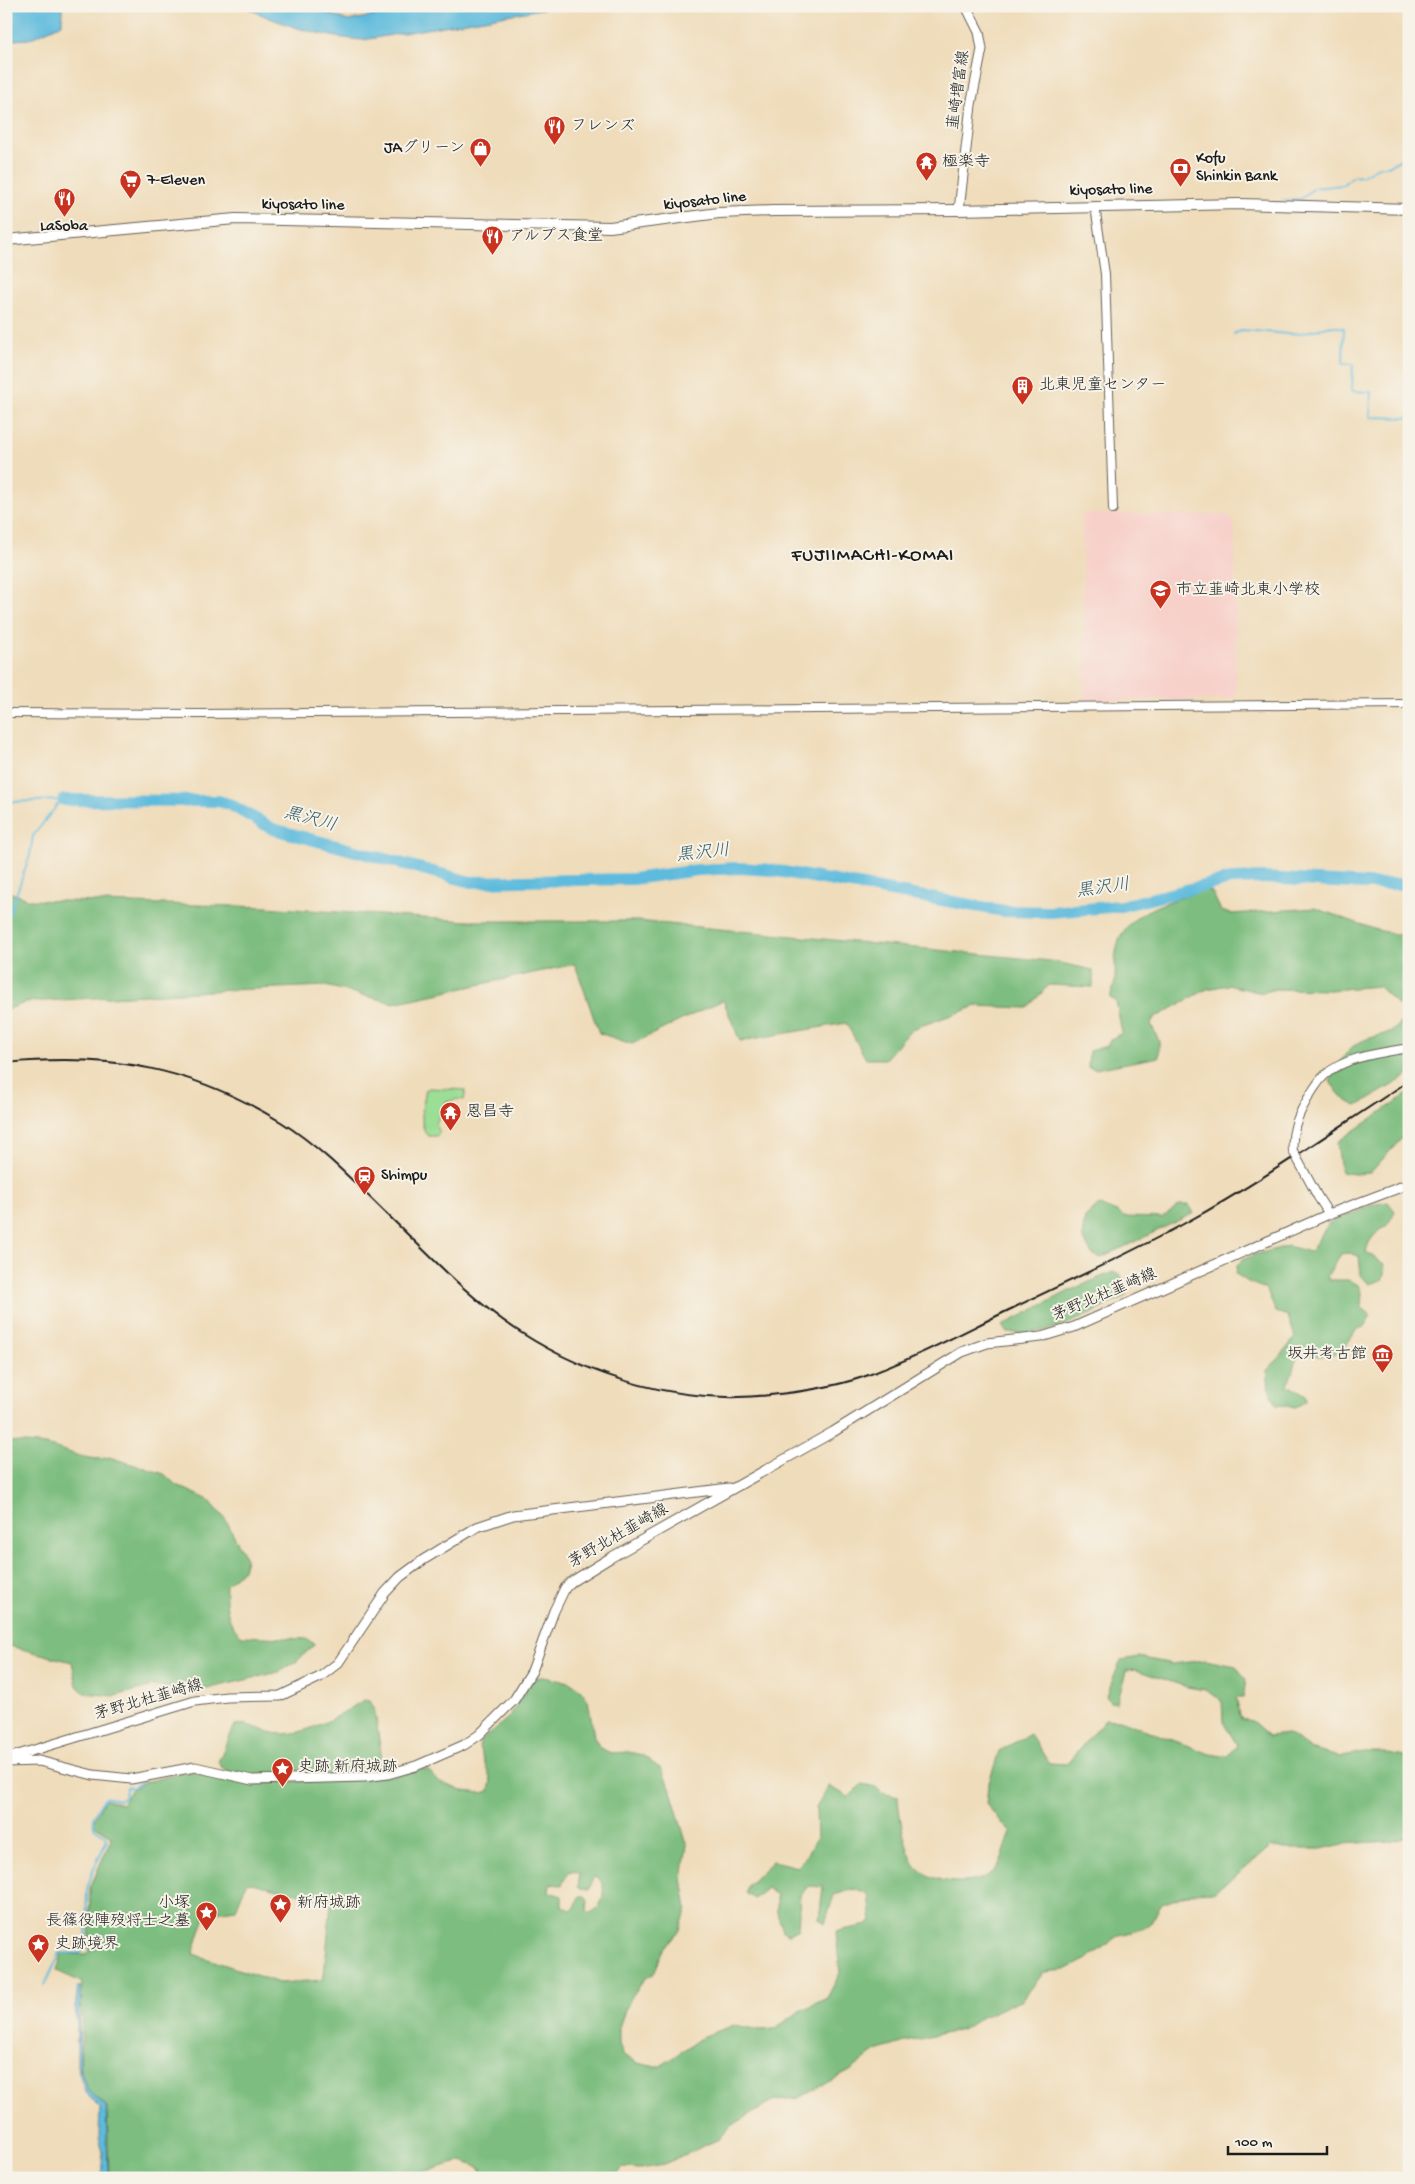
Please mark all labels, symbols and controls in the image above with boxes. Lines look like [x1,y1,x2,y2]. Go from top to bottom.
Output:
street label: 韮崎増富線 [943,49,975,131]
restaurant icon: フレンズ [543,115,567,146]
place label: フレンズ [571,118,635,137]
shop icon: JAグリーン [469,137,493,168]
place label: JAグリーン [384,139,465,159]
place label: Kofu Shinkin Bank [1196,150,1279,187]
temple icon: 極楽寺 [914,151,938,182]
place label: 極楽寺 [942,153,990,173]
bank icon: Kofu Shinkin Bank [1168,156,1192,187]
supermarket icon: 7-Eleven [119,169,143,200]
place label: 7-Eleven [146,172,205,191]
street label: kiyosato line [1069,181,1153,201]
restaurant icon: LaSoba [52,186,76,217]
street label: kiyosato line [663,188,748,216]
street label: kiyosato line [261,196,345,216]
place label: LaSoba [40,218,89,237]
restaurant icon: アルプス食堂 [481,225,505,256]
place label: アルプス食堂 [509,226,603,247]
building icon: 北東児童センター [1011,374,1035,405]
place label: 北東児童センター [1039,375,1166,396]
district label: FUJIIMACHI-KOMAI [791,545,954,568]
school or university icon: 市立韮崎北東小学校 [1148,579,1172,610]
place label: 市立韮崎北東小学校 [1176,580,1320,601]
water label: 黒沢川 [281,803,339,837]
water label: 黒沢川 [675,841,731,867]
water label: 黒沢川 [1075,875,1131,903]
temple icon: 恩昌寺 [438,1101,462,1132]
place label: 恩昌寺 [466,1103,514,1123]
station icon: Shimpu [353,1164,377,1195]
place label: Shimpu [381,1167,428,1186]
street label: 茅野北杜韮崎線 [1049,1264,1160,1327]
museum icon: 坂井考古館 [1371,1343,1395,1374]
place label: 坂井考古館 [1287,1345,1367,1365]
street label: 茅野北杜韮崎線 [565,1499,672,1573]
street label: 茅野北杜韮崎線 [92,1675,205,1726]
place icon: 史跡 新府城跡 [270,1756,294,1787]
place label: 史跡 新府城跡 [298,1757,398,1778]
place icon: 新府城跡 [269,1892,293,1923]
place label: 小塚 長篠役陣歿将士之墓 [46,1894,190,1932]
place label: 新府城跡 [297,1894,361,1914]
place icon: 小塚 長篠役陣歿将士之墓 [194,1901,218,1932]
place icon: 史跡境界 [27,1933,51,1964]
place label: 史跡境界 [55,1934,119,1955]
scale bar [1228,2124,1326,2156]
text: 100 m [1234,2134,1273,2152]

